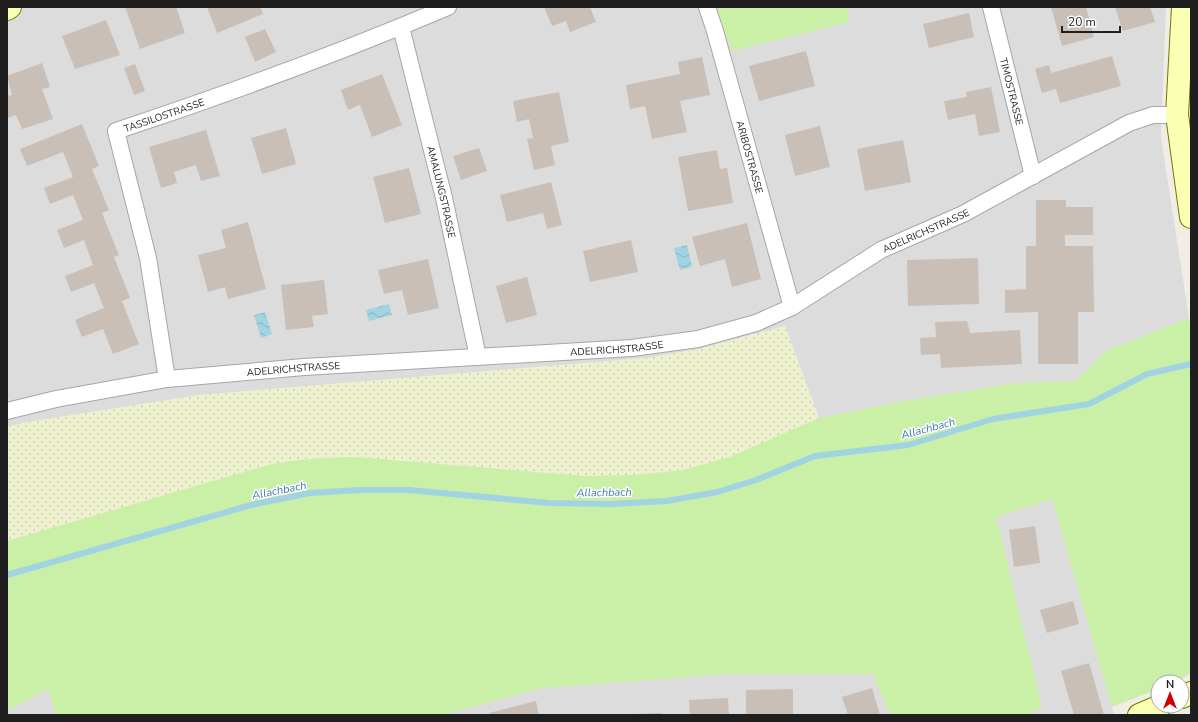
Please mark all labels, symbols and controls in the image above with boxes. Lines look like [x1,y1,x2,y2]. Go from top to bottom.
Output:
scale bar [1062,8,1120,34]
text: 20 m [1068,14,1096,30]
street label: TIMOSTRASSE [996,57,1026,127]
street label: TASSILOSTRASSE [122,95,206,136]
street label: ARIBOSTRASSE [732,119,766,195]
street label: AMALUNGSTRASSE [423,145,458,240]
street label: ADELRICHSTRASSE [880,206,972,257]
street label: ADELRICHSTRASSE [570,338,664,360]
street label: ADELRICHSTRASSE [246,359,341,380]
water label: Allachbach [899,414,957,443]
water label: Allachbach [250,478,308,503]
water label: Allachbach [575,485,632,500]
north arrow [1150,674,1190,714]
text: N [1166,677,1174,692]

